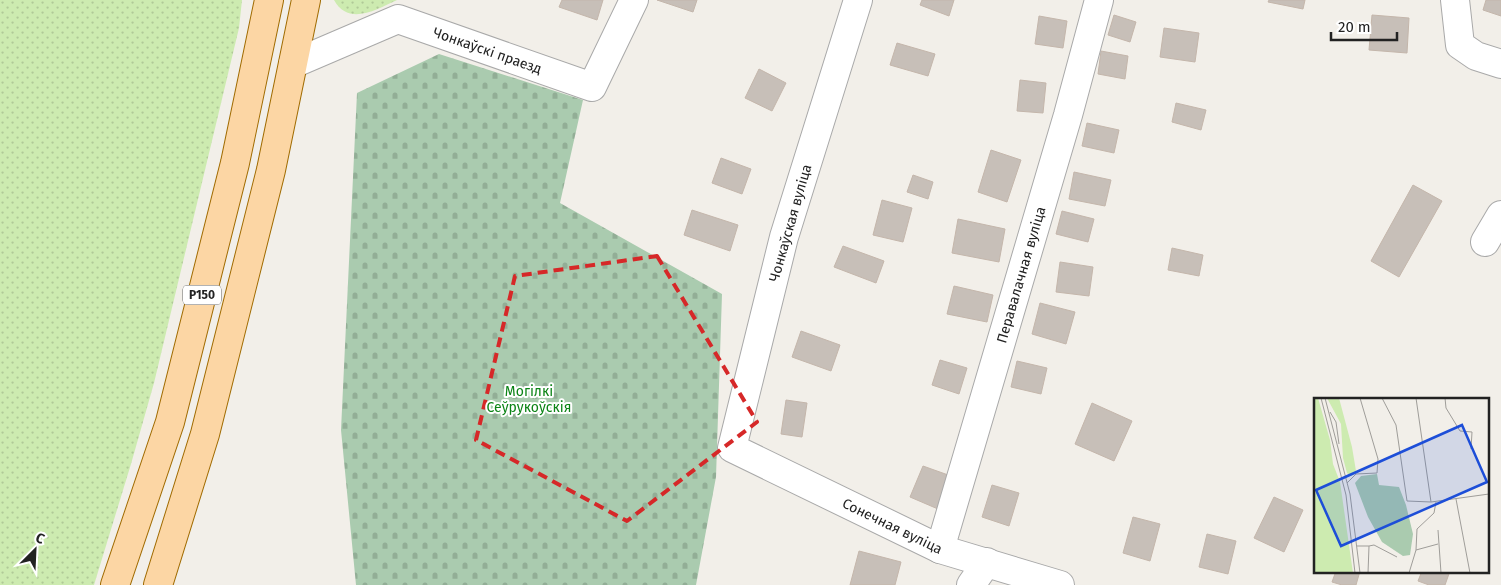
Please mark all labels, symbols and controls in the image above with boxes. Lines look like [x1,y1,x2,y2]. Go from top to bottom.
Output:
scale bar [1331,10,1397,42]
text: 20 m [1338,18,1371,36]
street label: Чонкаўскі праезд [431,24,544,78]
street label: Чонкаўская вуліца [766,162,815,284]
street label: Перавалачная вуліца [993,205,1050,345]
road number: Р150 [183,286,221,304]
park label: Могілкі Сеўрукоўскія [487,383,571,416]
inset map [1314,398,1488,572]
street label: Сонечная вуліца [839,495,945,558]
north arrow [10,525,60,575]
text: С [33,529,47,548]

